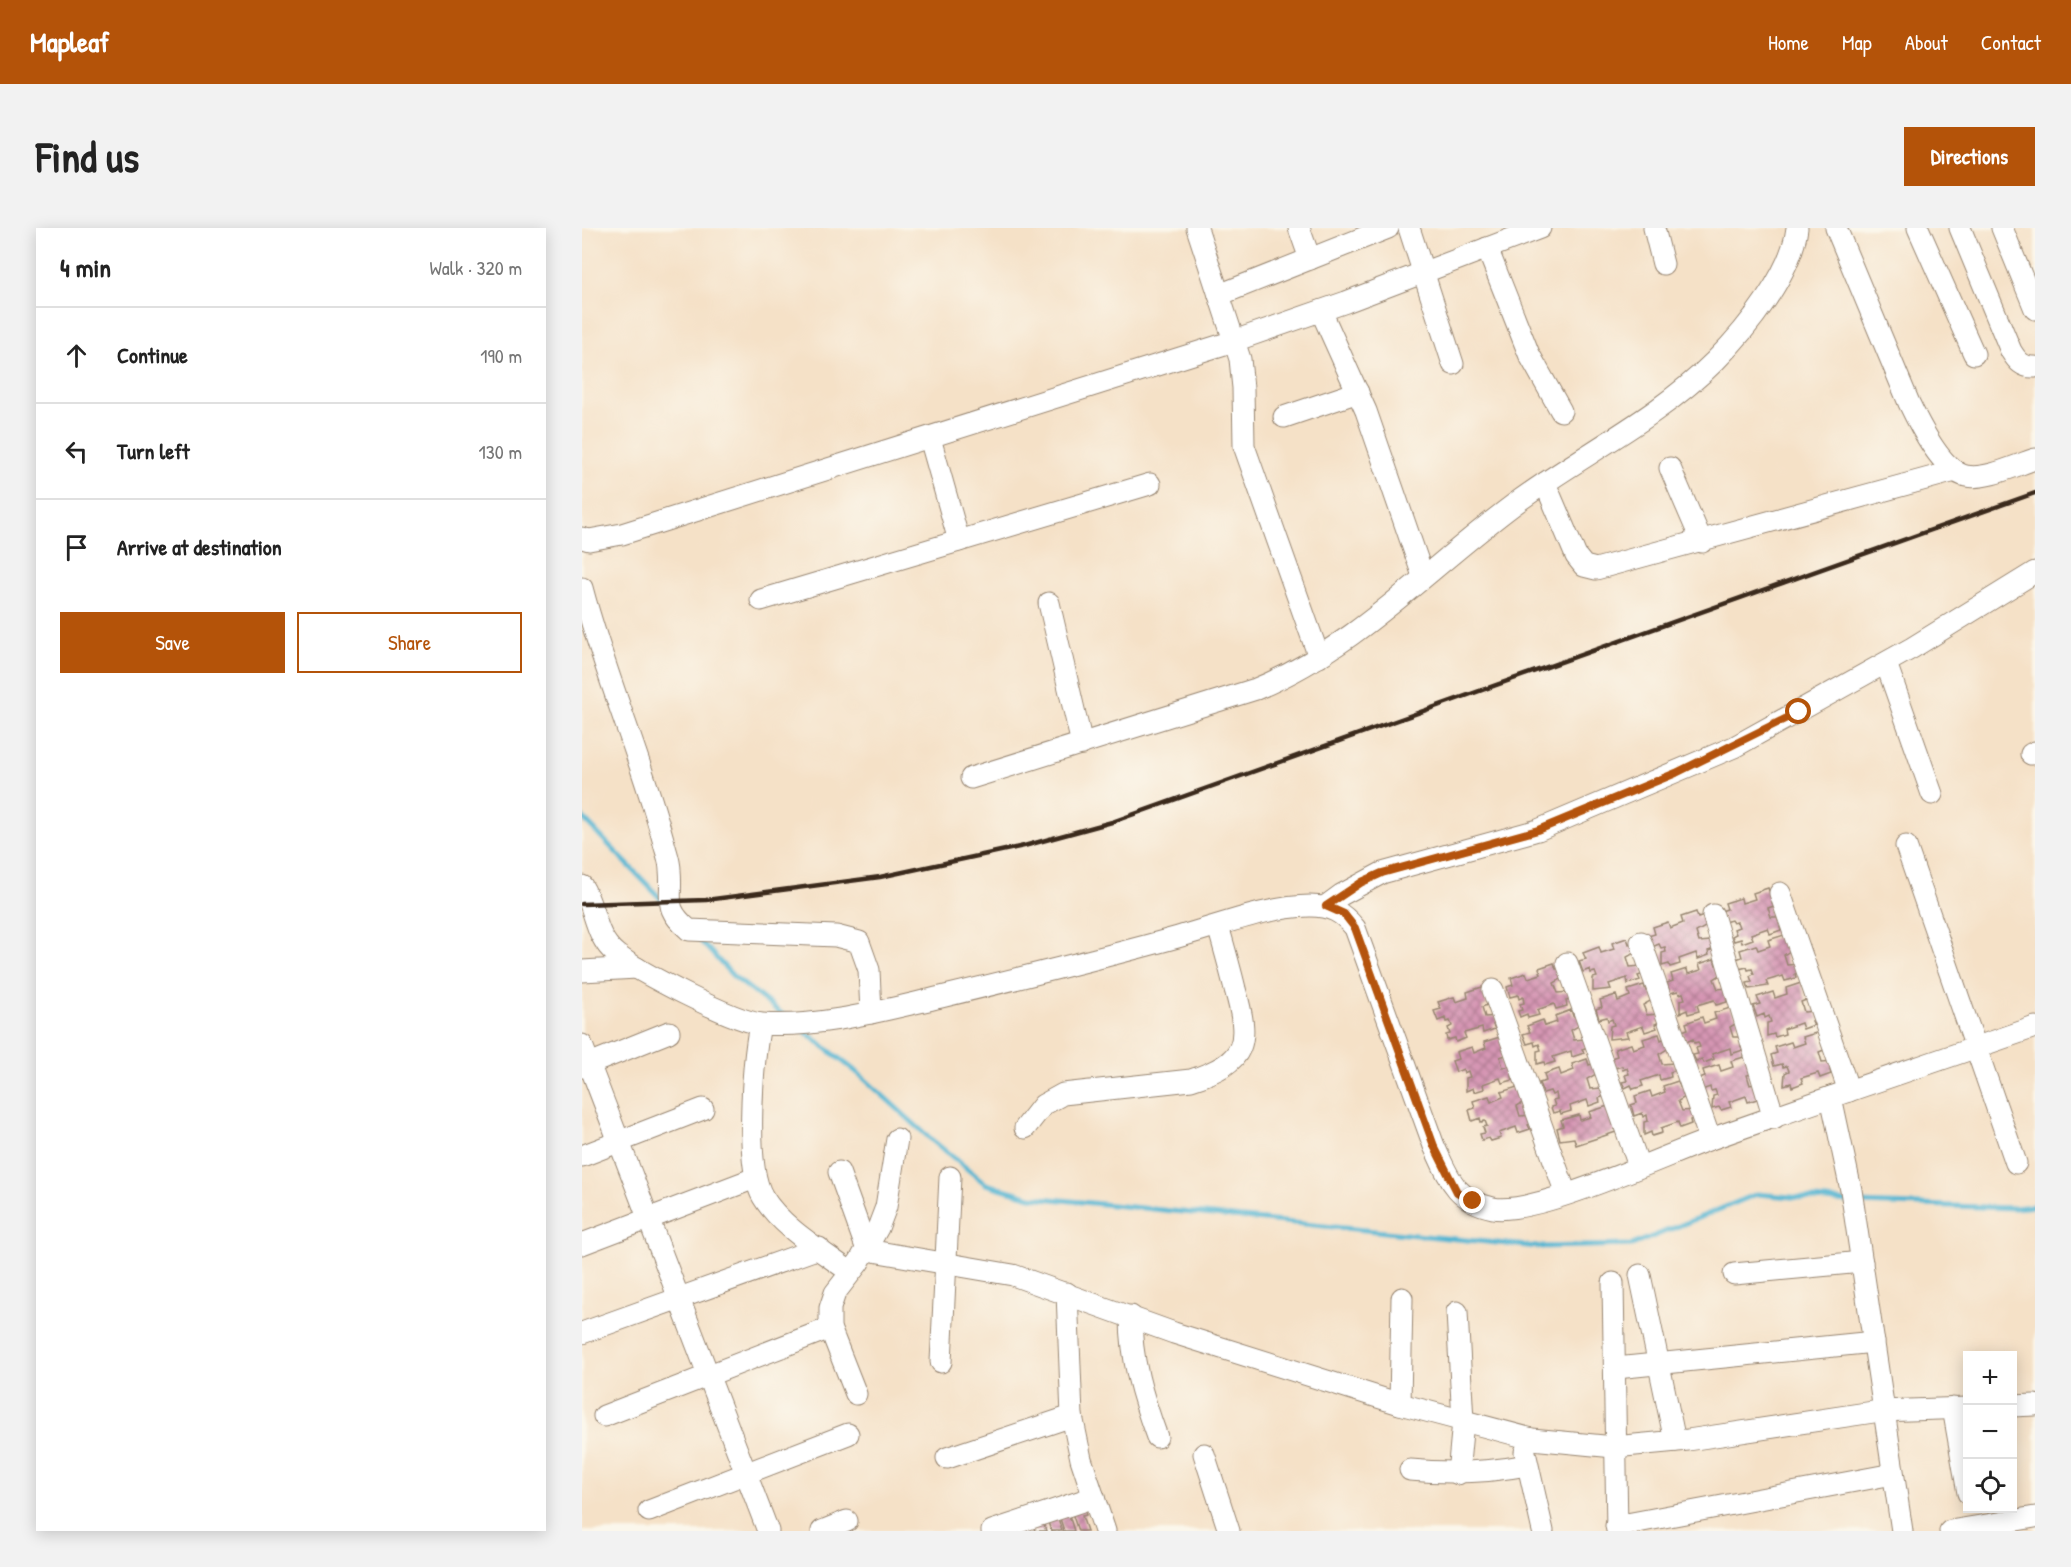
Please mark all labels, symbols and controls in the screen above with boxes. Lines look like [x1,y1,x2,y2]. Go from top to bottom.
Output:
text: Mapleaf [30,23,109,61]
text: Home [1768,28,1809,57]
text: Map [1842,28,1872,57]
text: About [1905,28,1948,57]
text: Contact [1981,28,2041,57]
button: Directions [1904,127,2035,186]
text: Find us [36,128,139,185]
text: 4 min [60,250,111,285]
text: Walk · 320 m [430,254,522,281]
icon: ahead [60,339,93,372]
text: Continue [117,340,188,370]
text: 190 m [480,342,522,369]
icon: left [60,435,93,468]
text: Turn left [117,436,190,466]
text: 130 m [479,438,522,465]
icon: arrive [60,531,93,564]
text: Arrive at destination [117,532,282,562]
button: Save [60,612,285,673]
button: Share [297,612,522,673]
route start [1785,698,1811,724]
route end [1459,1187,1485,1213]
map controls [1963,1351,2017,1513]
button: + [1963,1351,2017,1405]
button: − [1963,1405,2017,1459]
button: locate [1963,1459,2017,1513]

